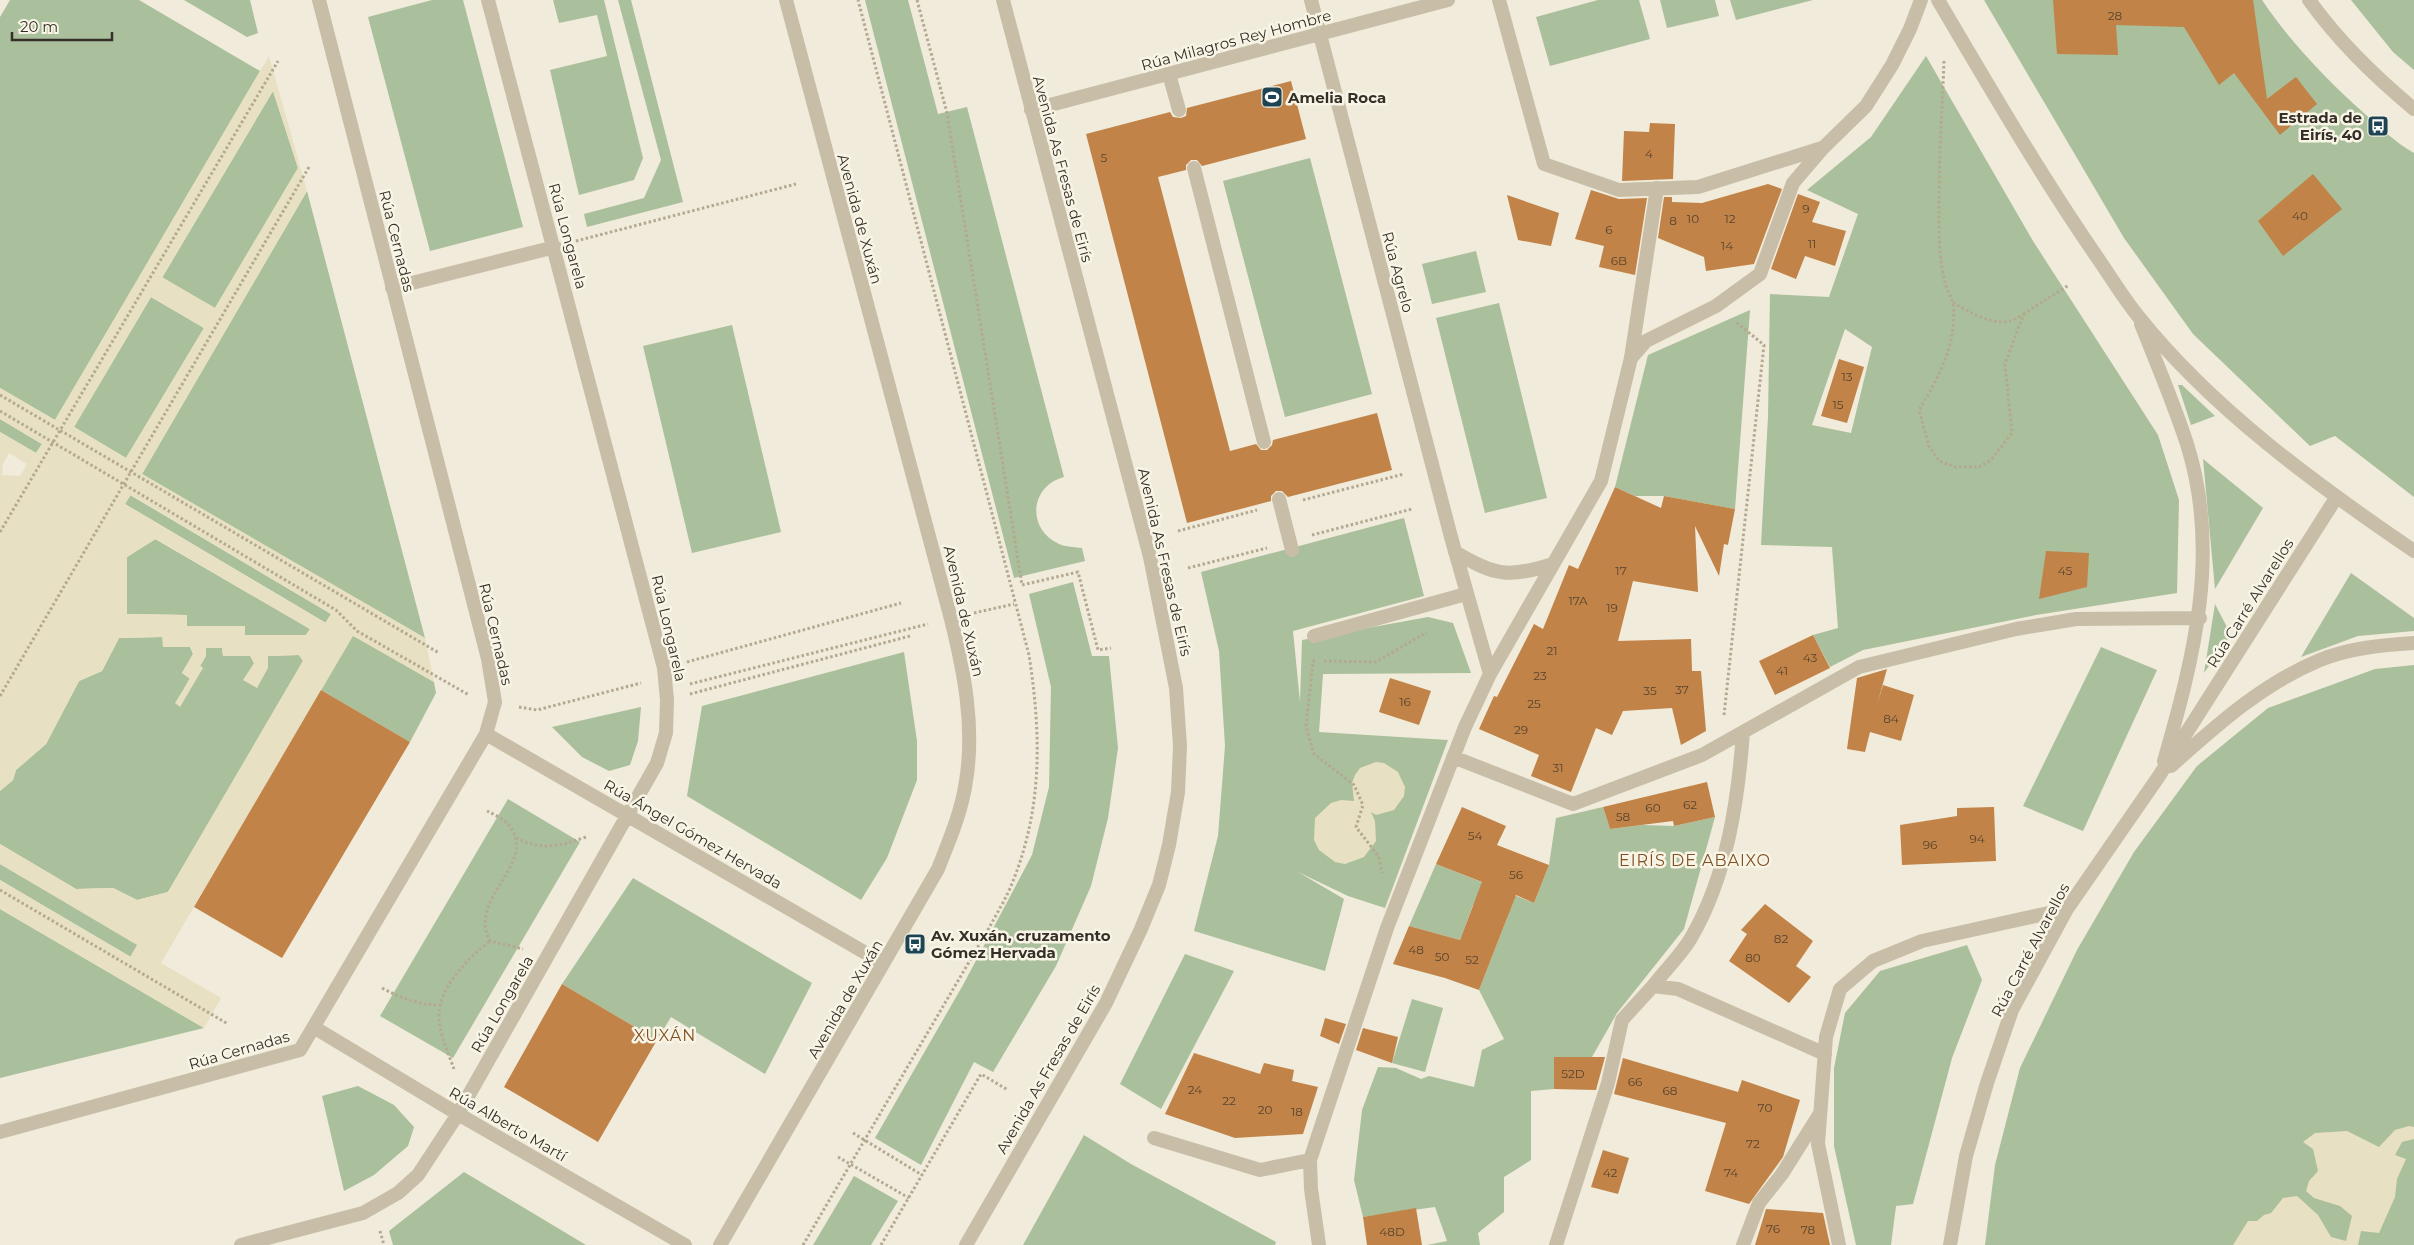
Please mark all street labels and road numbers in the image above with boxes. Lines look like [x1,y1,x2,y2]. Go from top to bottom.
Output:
street label: Rúa Milagros Rey Hombre [1139,5,1333,75]
street label: Avenida As Fresas de Eirís [1029,74,1097,264]
street label: Avenida de Xuxán [833,152,887,286]
street label: Rúa Longarela [545,181,591,291]
street label: Rúa Cernadas [375,188,419,294]
street label: Rúa Agrelo [1378,229,1418,315]
street label: Avenida As Fresas de Eirís [1134,466,1196,658]
street label: Rúa Carré Alvarellos [2202,535,2298,671]
street label: Avenida de Xuxán [940,544,988,678]
street label: Rúa Longarela [647,573,691,683]
street label: Rúa Cernadas [475,581,517,687]
street label: Rúa Ángel Gómez Hervada [601,775,785,893]
street label: Rúa Carré Alvarellos [1987,880,2073,1020]
street label: Avenida de Xuxán [803,936,887,1062]
street label: Rúa Longarela [467,952,537,1056]
street label: Avenida As Fresas de Eirís [992,981,1104,1157]
street label: Rúa Cernadas [186,1026,292,1074]
street label: Rúa Alberto Martí [446,1083,571,1166]

